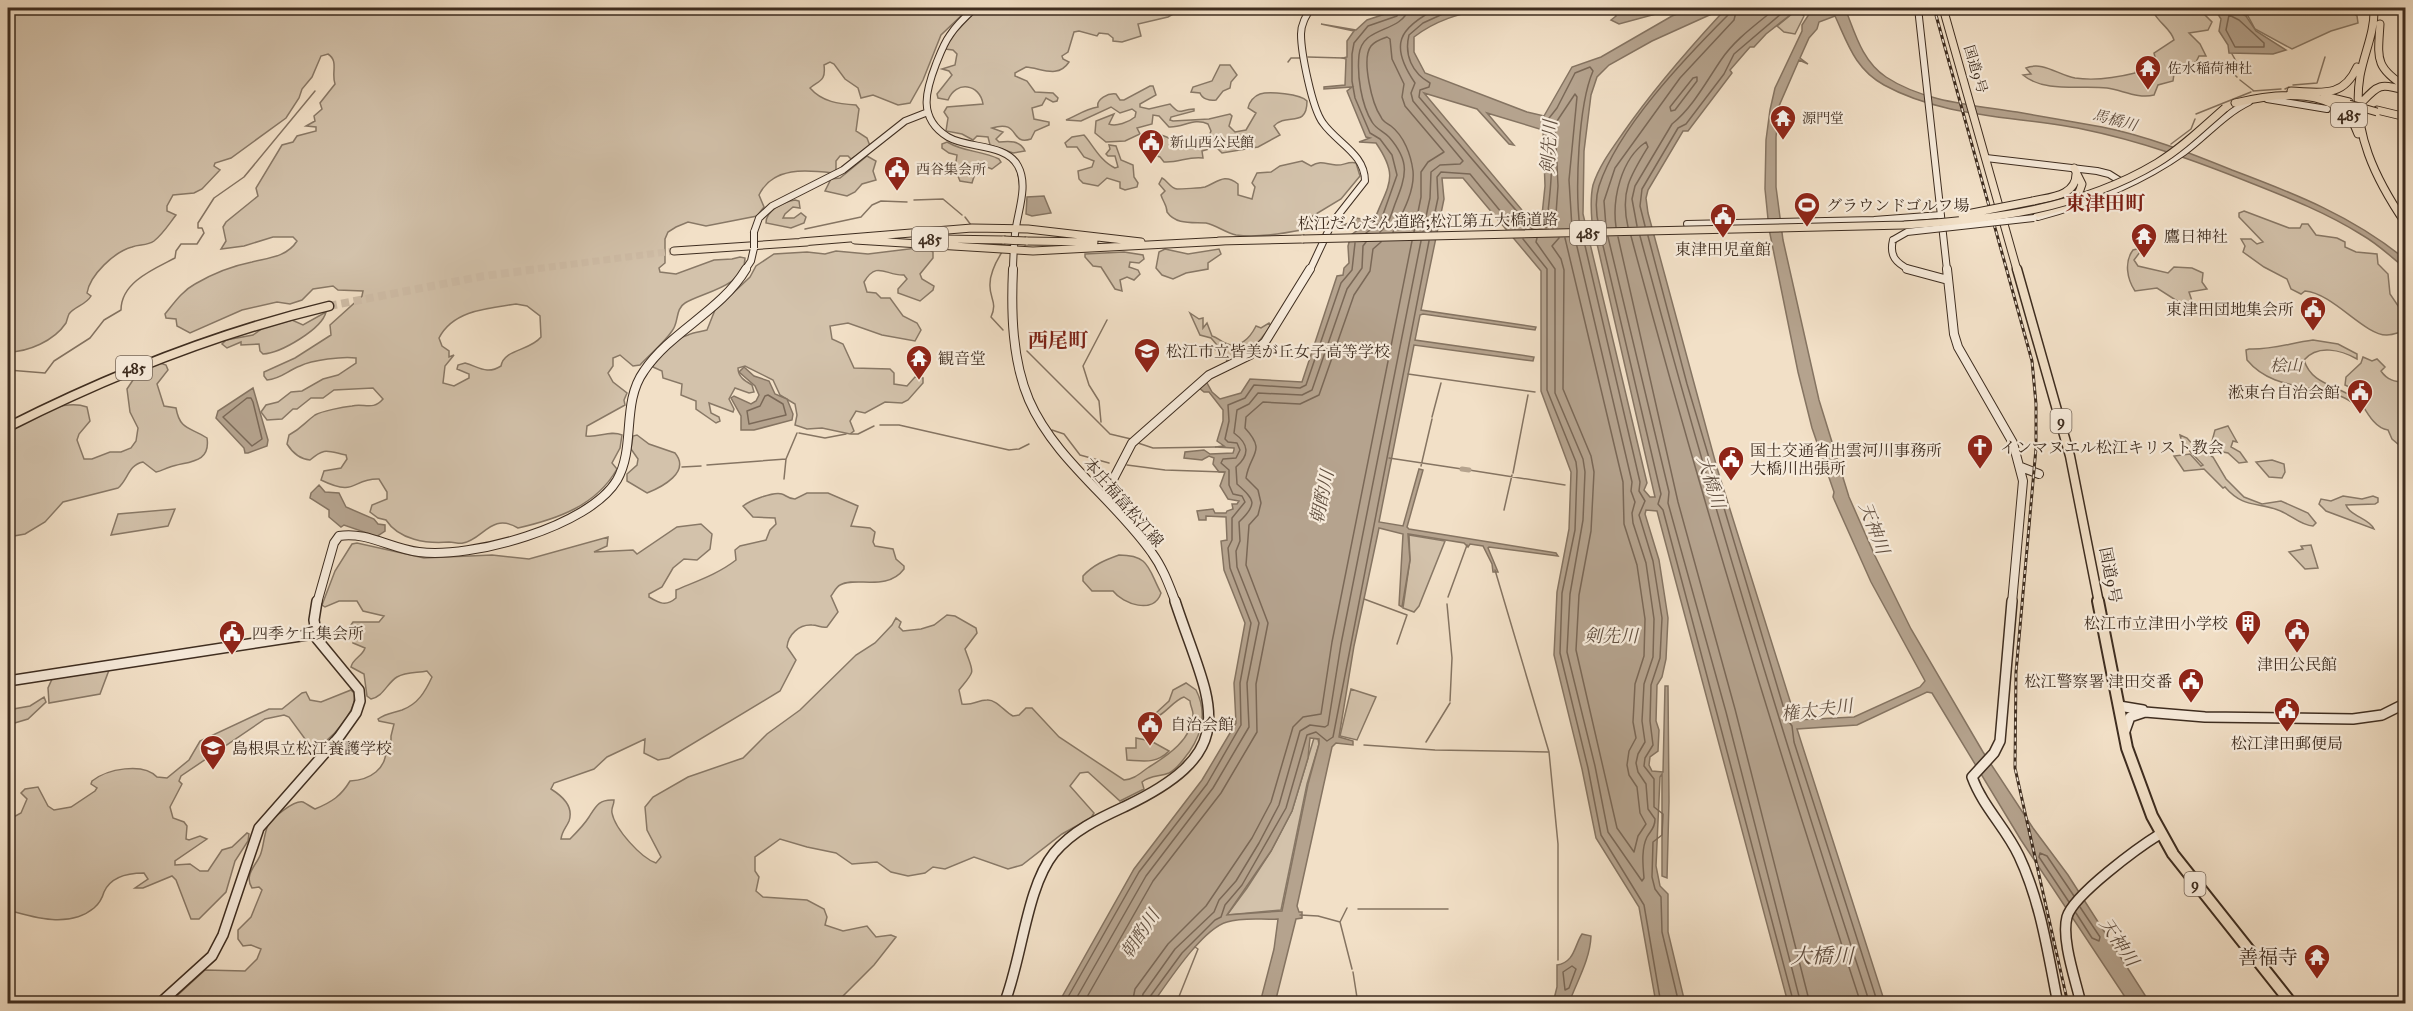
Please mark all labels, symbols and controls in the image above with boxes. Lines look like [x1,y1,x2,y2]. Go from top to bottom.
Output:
street label: 国道9号 [1960,43,1991,95]
temple icon: 佐水稲荷神社 [2133,53,2163,91]
place label: 佐水稲荷神社 [2168,60,2252,77]
temple icon: 源門堂 [1768,103,1798,141]
road number: 485 [2331,103,2367,127]
water label: 馬橋川 [2091,105,2141,135]
place label: 源門堂 [1802,110,1844,127]
water label: 剣先川 [1537,117,1562,175]
public building icon: 新山西公民館 [1136,127,1166,165]
place label: 新山西公民館 [1170,134,1254,151]
public building icon: 西谷集会所 [882,154,912,192]
place label: 西谷集会所 [916,161,986,178]
sports icon: グラウンドゴルフ場 [1792,190,1822,228]
district label: 東津田町 [2065,191,2146,215]
place label: グラウンドゴルフ場 [1826,196,1969,215]
public building icon: 東津田児童館 [1708,201,1738,239]
street label: 松江だんだん道路;松江第五大橋道路 [1298,210,1558,233]
road number: 485 [1570,221,1606,245]
temple icon: 鷹日神社 [2129,221,2159,259]
road number: 485 [912,227,948,251]
place label: 鷹日神社 [2164,227,2228,246]
place label: 東津田児童館 [1675,240,1771,259]
public building icon: 東津田団地集会所 [2298,294,2328,332]
place label: 東津田団地集会所 [2166,300,2294,319]
district label: 西尾町 [1028,328,1089,352]
school or university icon: 松江市立皆美が丘女子高等学校 [1132,336,1162,374]
place label: 松江市立皆美が丘女子高等学校 [1166,342,1390,361]
temple icon: 観音堂 [904,343,934,381]
place label: 観音堂 [938,349,986,368]
road number: 485 [116,356,152,380]
park label: 桧山 [2270,356,2304,375]
public building icon: 淞東台自治会館 [2345,377,2375,415]
place label: 淞東台自治会館 [2228,383,2340,402]
road number: 9 [2050,409,2072,433]
church icon: インマヌエル松江キリスト教会 [1965,432,1995,470]
place label: インマヌエル松江キリスト教会 [2000,438,2224,457]
place label: 国土交通省出雲河川事務所 大橋川出張所 [1750,441,1942,478]
public building icon: 国土交通省出雲河川事務所 大橋川出張所 [1716,444,1746,482]
water label: 大橋川 [1693,453,1730,513]
street label: 本庄福富松江線 [1080,454,1168,551]
water label: 朝酌川 [1306,466,1339,526]
water label: 天神川 [1854,499,1895,559]
street label: 国道9号 [2096,545,2125,605]
building icon: 松江市立津田小学校 [2233,608,2263,646]
place label: 松江市立津田小学校 [2084,614,2228,633]
public building icon: 津田公民館 [2282,616,2312,654]
public building icon: 四季ケ丘集会所 [217,618,247,656]
place label: 四季ケ丘集会所 [252,624,364,643]
water label: 剣先川 [1584,625,1640,647]
place label: 津田公民館 [2257,655,2337,674]
public building icon: 松江警察署 津田交番 [2176,666,2206,704]
place label: 松江警察署 津田交番 [2025,672,2172,691]
water label: 権太夫川 [1780,694,1856,725]
public building icon: 松江津田郵便局 [2272,695,2302,733]
public building icon: 自治会館 [1135,709,1165,747]
place label: 自治会館 [1170,715,1234,734]
school or university icon: 島根県立松江養護学校 [198,733,228,771]
place label: 松江津田郵便局 [2231,734,2343,753]
place label: 島根県立松江養護学校 [232,739,392,758]
road number: 9 [2184,872,2206,896]
water label: 朝酌川 [1116,904,1165,963]
water label: 天神川 [2095,913,2144,972]
temple icon: 善福寺 [2302,942,2332,980]
water label: 大橋川 [1791,943,1855,969]
place label: 善福寺 [2238,945,2298,969]

